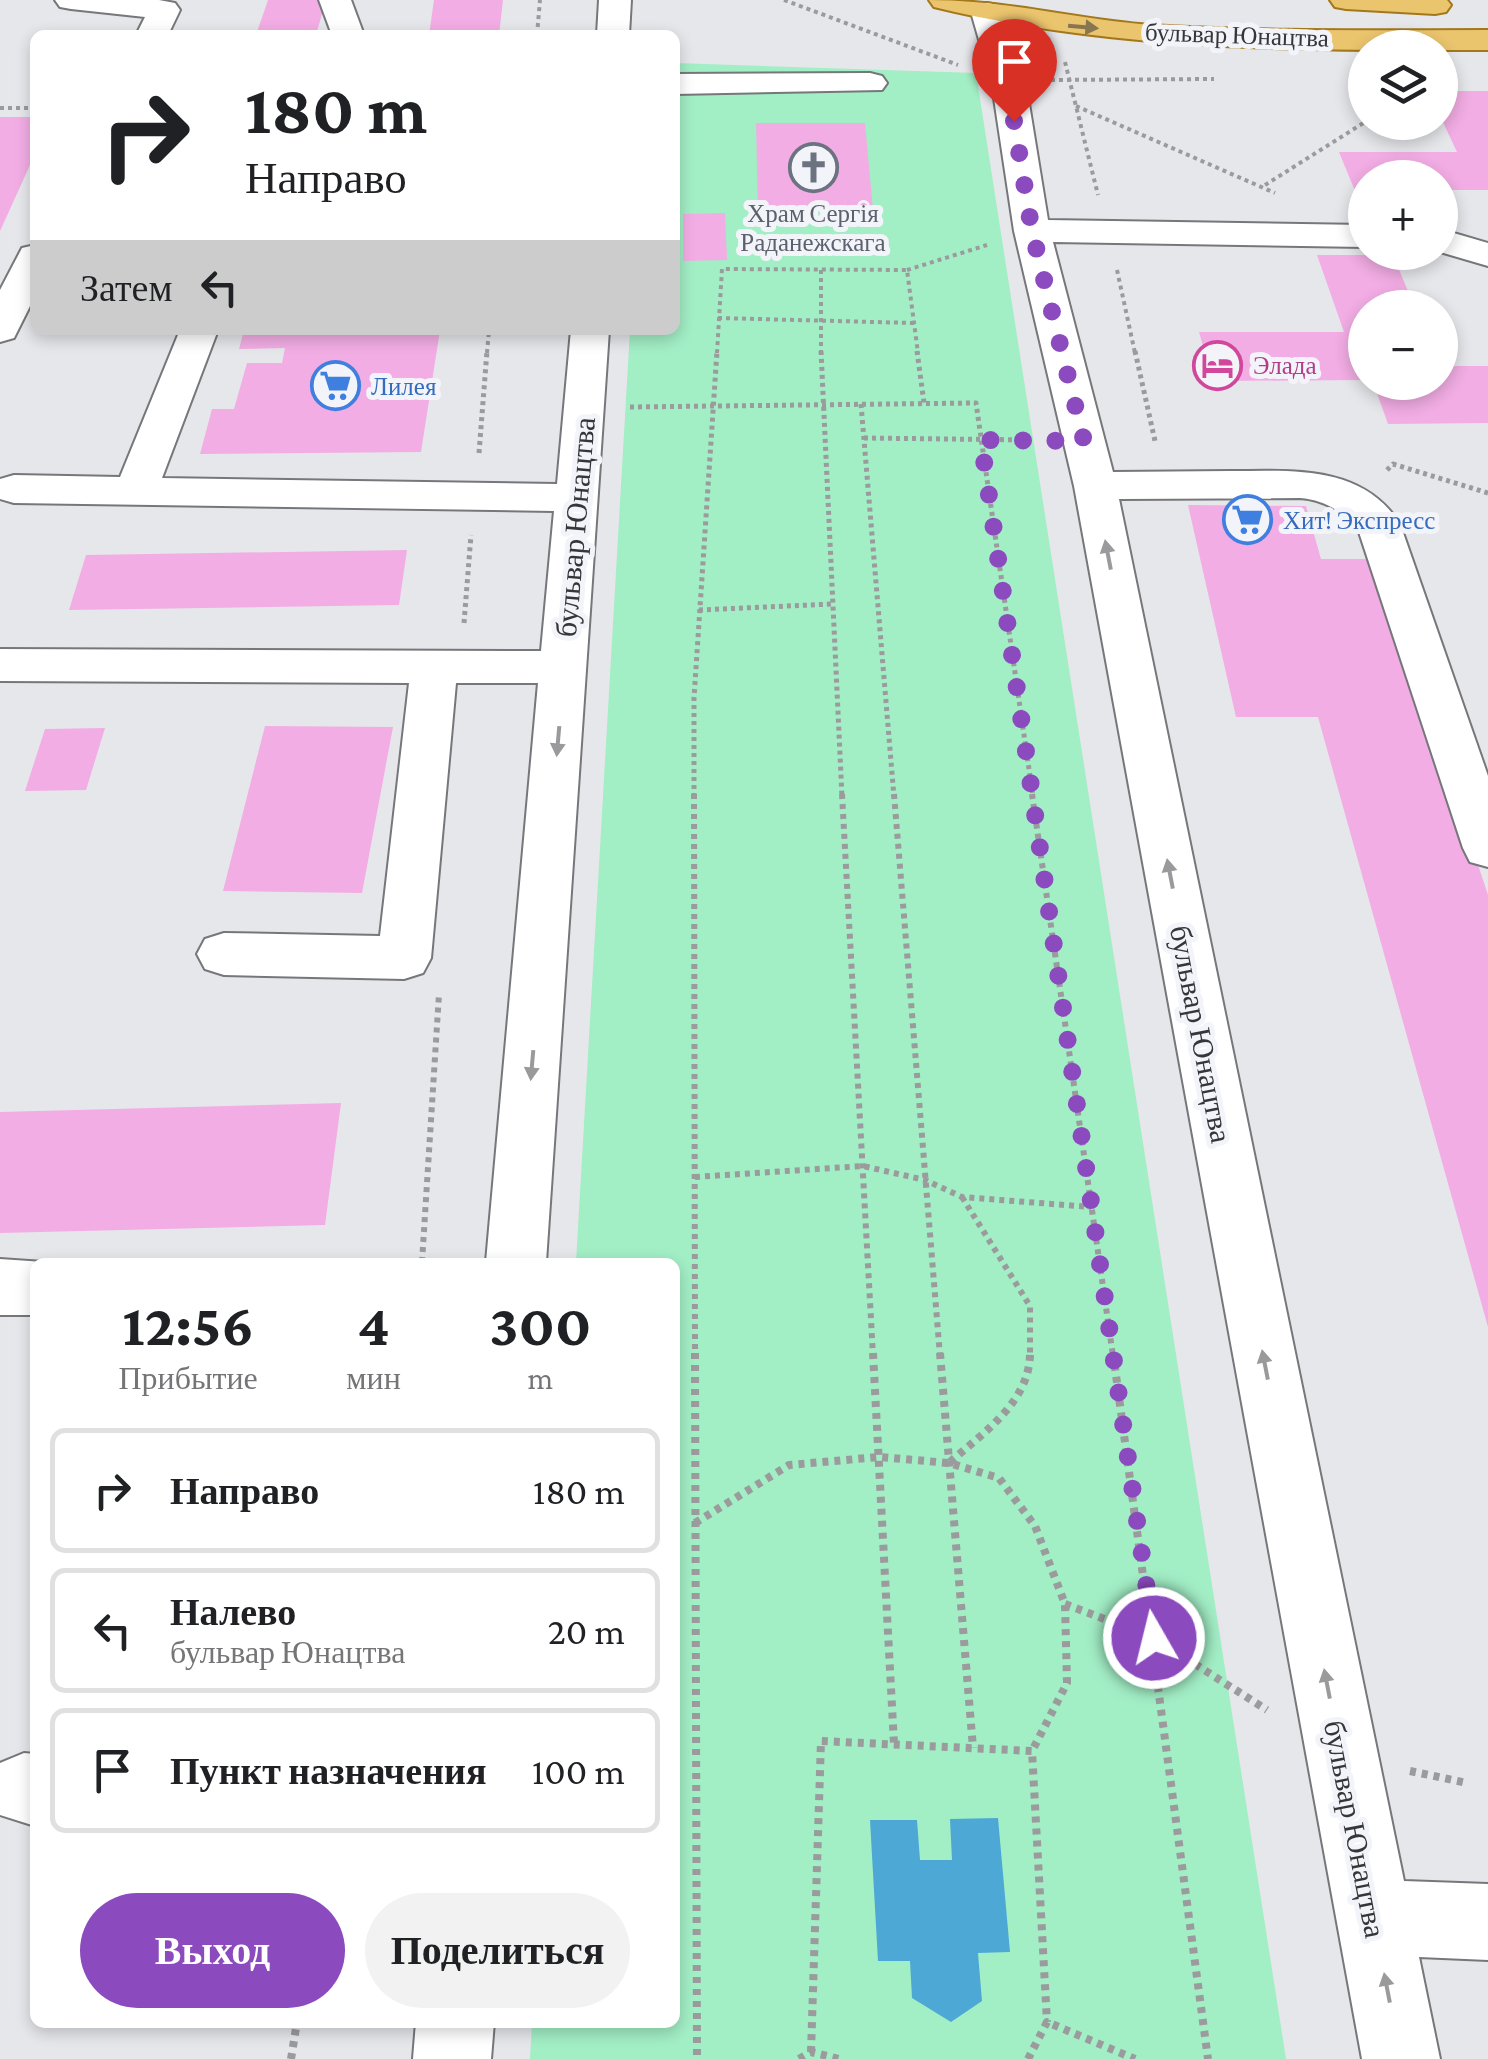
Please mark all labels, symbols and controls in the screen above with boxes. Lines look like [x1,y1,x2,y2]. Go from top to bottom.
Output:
street label: бульвар Юнацтва [1145,18,1329,52]
pin [972,19,1057,122]
one-way arrow [1067,20,1099,36]
map controls [1348,30,1458,400]
button: layers [1348,30,1458,140]
icon: arrive [987,34,1042,89]
icon: right [80,70,210,200]
text: 180 m [245,70,427,148]
church icon: Храм Сергія Раданежскага [787,141,839,193]
text: Направо [245,153,407,203]
button: + [1348,160,1458,270]
place label: Храм Сергія Раданежскага [740,200,886,256]
icon: left [192,260,247,315]
text: Затем [80,267,172,309]
button: − [1348,290,1458,400]
hotel icon: Элада [1192,339,1244,391]
place label: Элада [1253,352,1317,379]
supermarket icon: Лилея [310,360,362,412]
place label: Лилея [371,373,437,400]
street label: бульвар Юнацтва [549,416,601,638]
supermarket icon: Хит! Экспресс [1222,494,1274,546]
place label: Хит! Экспресс [1283,507,1435,534]
one-way arrow [1100,539,1116,570]
one-way arrow [549,726,565,758]
one-way arrow [1162,858,1178,889]
street label: бульвар Юнацтва [1164,923,1238,1145]
one-way arrow [523,1050,539,1082]
text: 12:56 [122,1291,254,1358]
text: 4 [357,1291,390,1358]
text: 300 [489,1291,591,1358]
one-way arrow [1257,1349,1273,1380]
text: Прибытие [118,1360,258,1396]
text: мин [346,1360,401,1396]
text: m [528,1360,553,1396]
icon: right [85,1463,140,1518]
text: Направо [170,1470,319,1512]
text: 180 m [533,1470,625,1512]
position arrow [1102,1586,1206,1690]
text: Налево [170,1591,296,1633]
icon: left [85,1603,140,1658]
text: 20 m [548,1610,625,1652]
text: бульвар Юнацтва [170,1634,405,1670]
one-way arrow [1319,1668,1334,1699]
street label: бульвар Юнацтва [1318,1718,1392,1940]
icon: arrive [85,1743,140,1798]
text: Пункт назначения [170,1750,487,1792]
text: 100 m [532,1750,625,1792]
button: Выход [80,1893,345,2008]
button: Поделиться [365,1893,630,2008]
one-way arrow [1378,1972,1394,2003]

